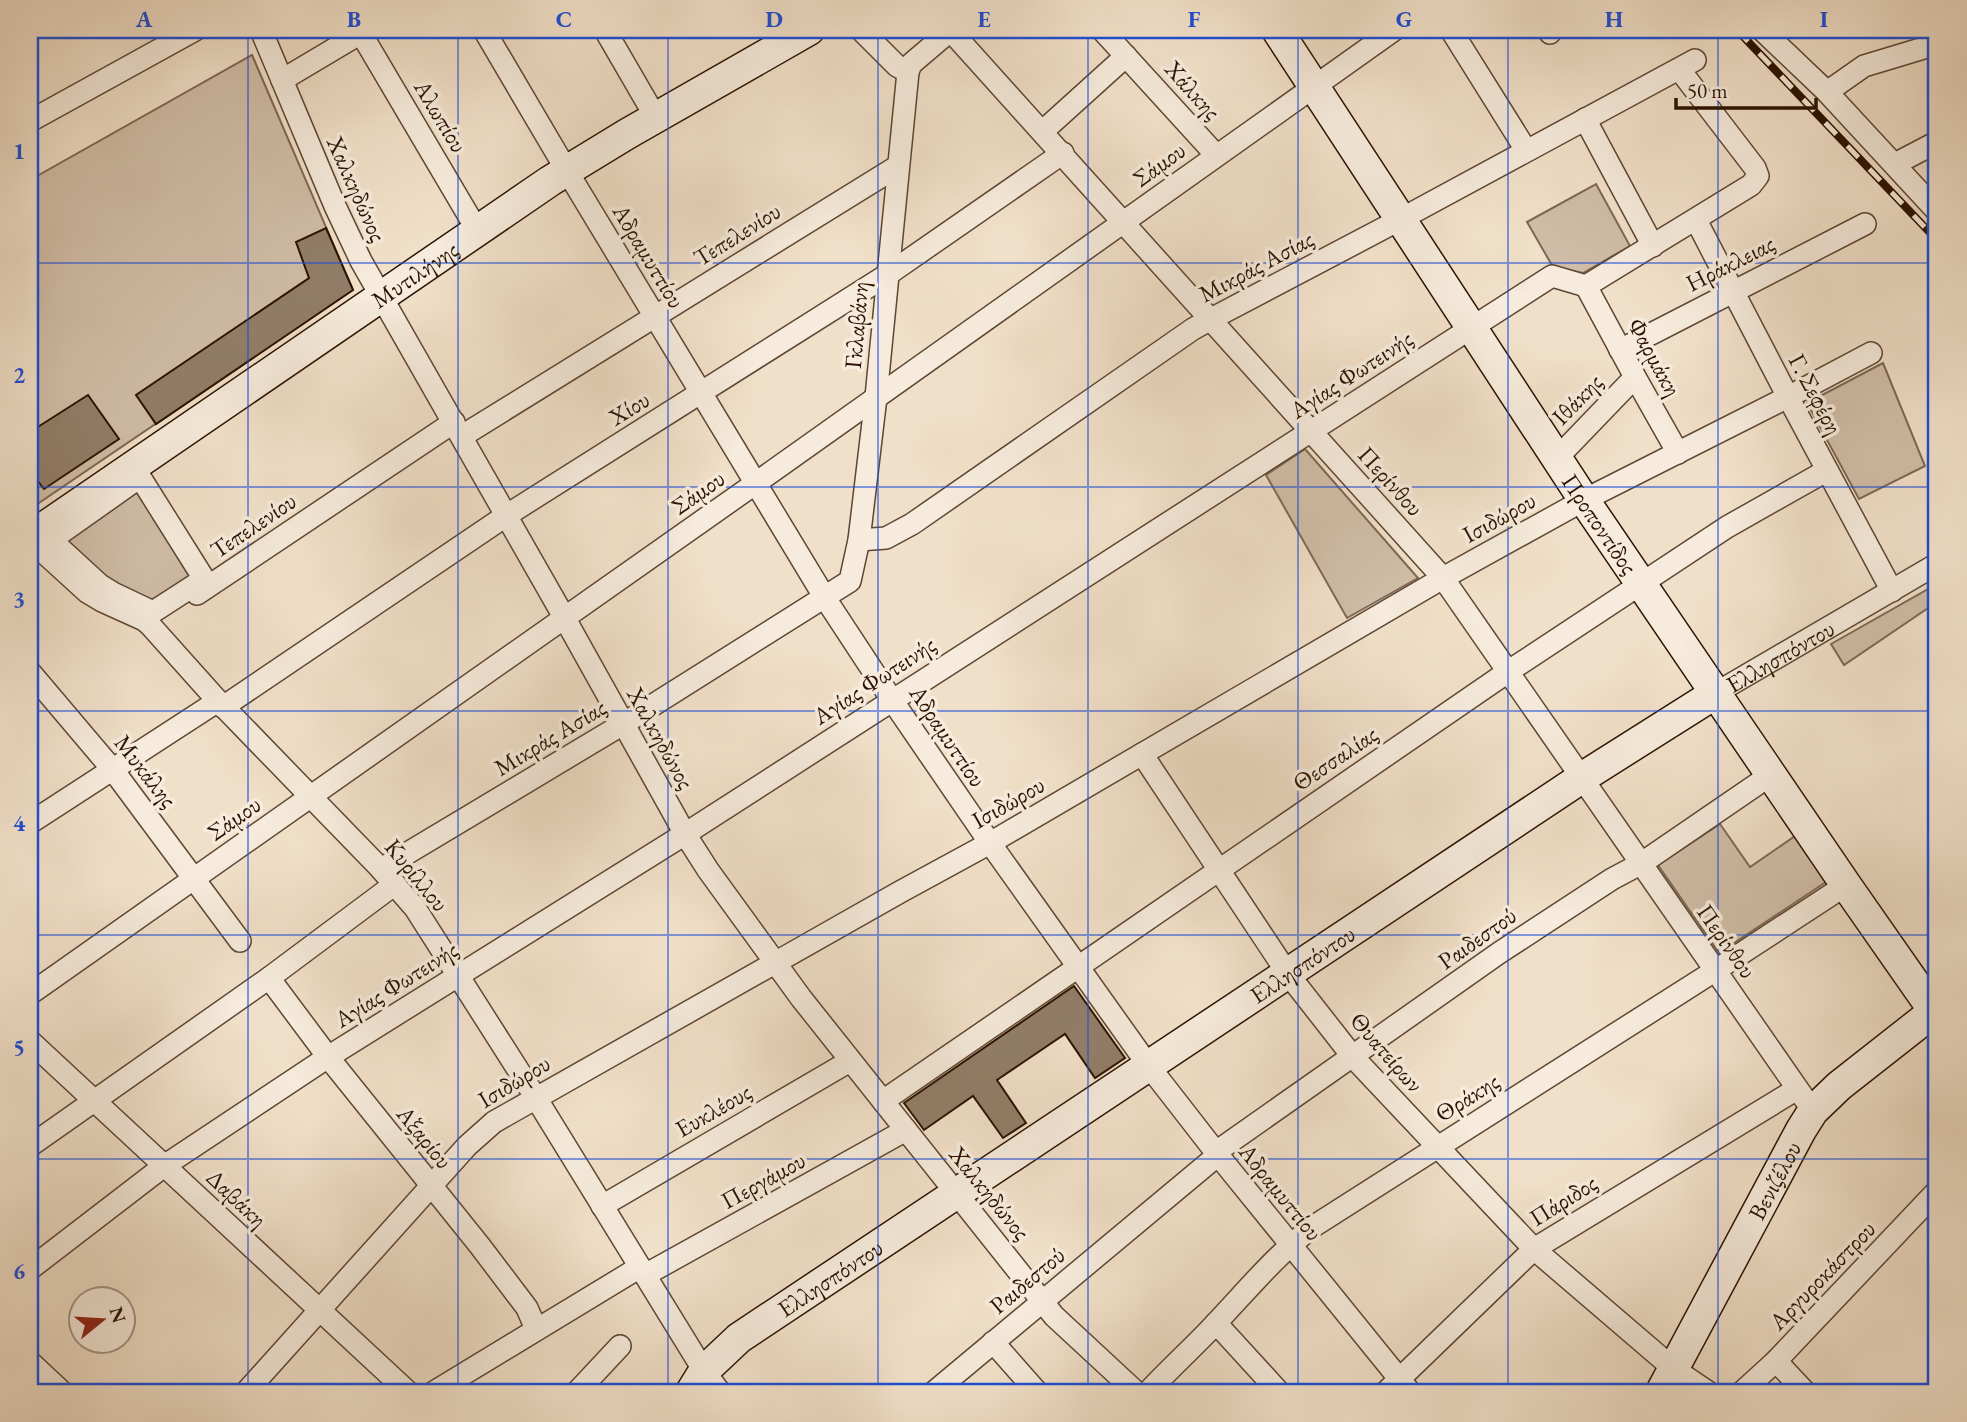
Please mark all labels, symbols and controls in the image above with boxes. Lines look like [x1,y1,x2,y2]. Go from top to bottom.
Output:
text: A [135,4,153,34]
text: B [347,4,361,34]
text: C [556,4,572,34]
text: D [765,4,783,34]
text: E [977,4,991,34]
text: F [1188,4,1201,34]
text: G [1396,4,1412,34]
text: H [1605,4,1623,34]
text: I [1820,4,1828,34]
street label: Χάλκης [1158,53,1228,126]
scale bar [1676,66,1816,110]
street label: Αλωπίου [407,73,475,158]
text: 50 m [1687,77,1728,104]
street label: Χαλκηδώνος [320,130,394,247]
street label: Σάμου [1126,134,1192,194]
text: 1 [13,136,25,166]
street label: Τεπελενίου [688,195,786,273]
street label: Αδραμυττίου [605,197,692,314]
street label: Μικράς Ασίας [1193,223,1319,309]
street label: Ηράκλειας [1680,227,1780,299]
street label: Μυτιλήνης [365,233,464,314]
street label: Γκλαβάνη [837,280,875,370]
street label: Φαρμάκη [1621,312,1689,402]
street label: Αγίας Φωτεινής [1283,323,1418,426]
street label: Γ. Σεφέρη [1782,348,1850,440]
text: 2 [13,360,25,390]
street label: Ιθάκης [1545,367,1609,431]
street label: Χίου [602,384,655,433]
street label: Περίνθου [1351,439,1431,523]
street label: Σάμου [665,463,731,521]
street label: Προποντίδος [1555,467,1645,580]
street label: Ισιδώρου [1457,484,1541,550]
street label: Τεπελενίου [204,485,302,565]
text: 3 [13,584,25,614]
street label: Ελλησπόντου [1720,612,1840,699]
street label: Αγίας Φωτεινής [806,629,941,732]
street label: Αδραμυττίου [902,678,993,793]
street label: Χαλκηδώνος [620,680,702,795]
street label: Μικράς Ασίας [488,691,612,783]
street label: Θεσσαλίας [1286,718,1384,798]
street label: Μυκάλης [108,728,184,814]
street label: Ισιδώρου [966,769,1050,835]
street label: Σάμου [201,789,267,847]
text: 4 [13,808,26,838]
street label: Κυρίλλου [378,832,456,918]
street label: Περίνθου [1690,898,1764,984]
street label: Ραιδεστού [1432,900,1522,976]
street label: Ελλησπόντου [1243,917,1361,1010]
street label: Αγίας Φωτεινής [327,934,464,1035]
street label: Θυατείρων [1344,1005,1430,1099]
text: 5 [13,1032,25,1062]
street label: Ισιδώρου [472,1047,556,1115]
street label: Θράκης [1429,1065,1505,1129]
street label: Ευκλέους [669,1076,757,1144]
street label: Αξαρίου [390,1098,460,1175]
street label: Αδραμυττίου [1232,1136,1330,1247]
street label: Βενιζέλου [1740,1136,1808,1225]
street label: Χαλκηδώνος [942,1139,1037,1246]
street label: Περγάμου [715,1144,811,1216]
street label: Δαβάκη [200,1162,274,1234]
street label: Πάριδος [1523,1167,1603,1233]
street label: Αργυροκάστρου [1761,1214,1882,1337]
street label: Ελλησπόντου [771,1231,889,1324]
street label: Ραιδεστού [983,1239,1071,1321]
text: 6 [13,1256,25,1286]
north arrow [66,1286,136,1356]
text: N [103,1304,132,1327]

